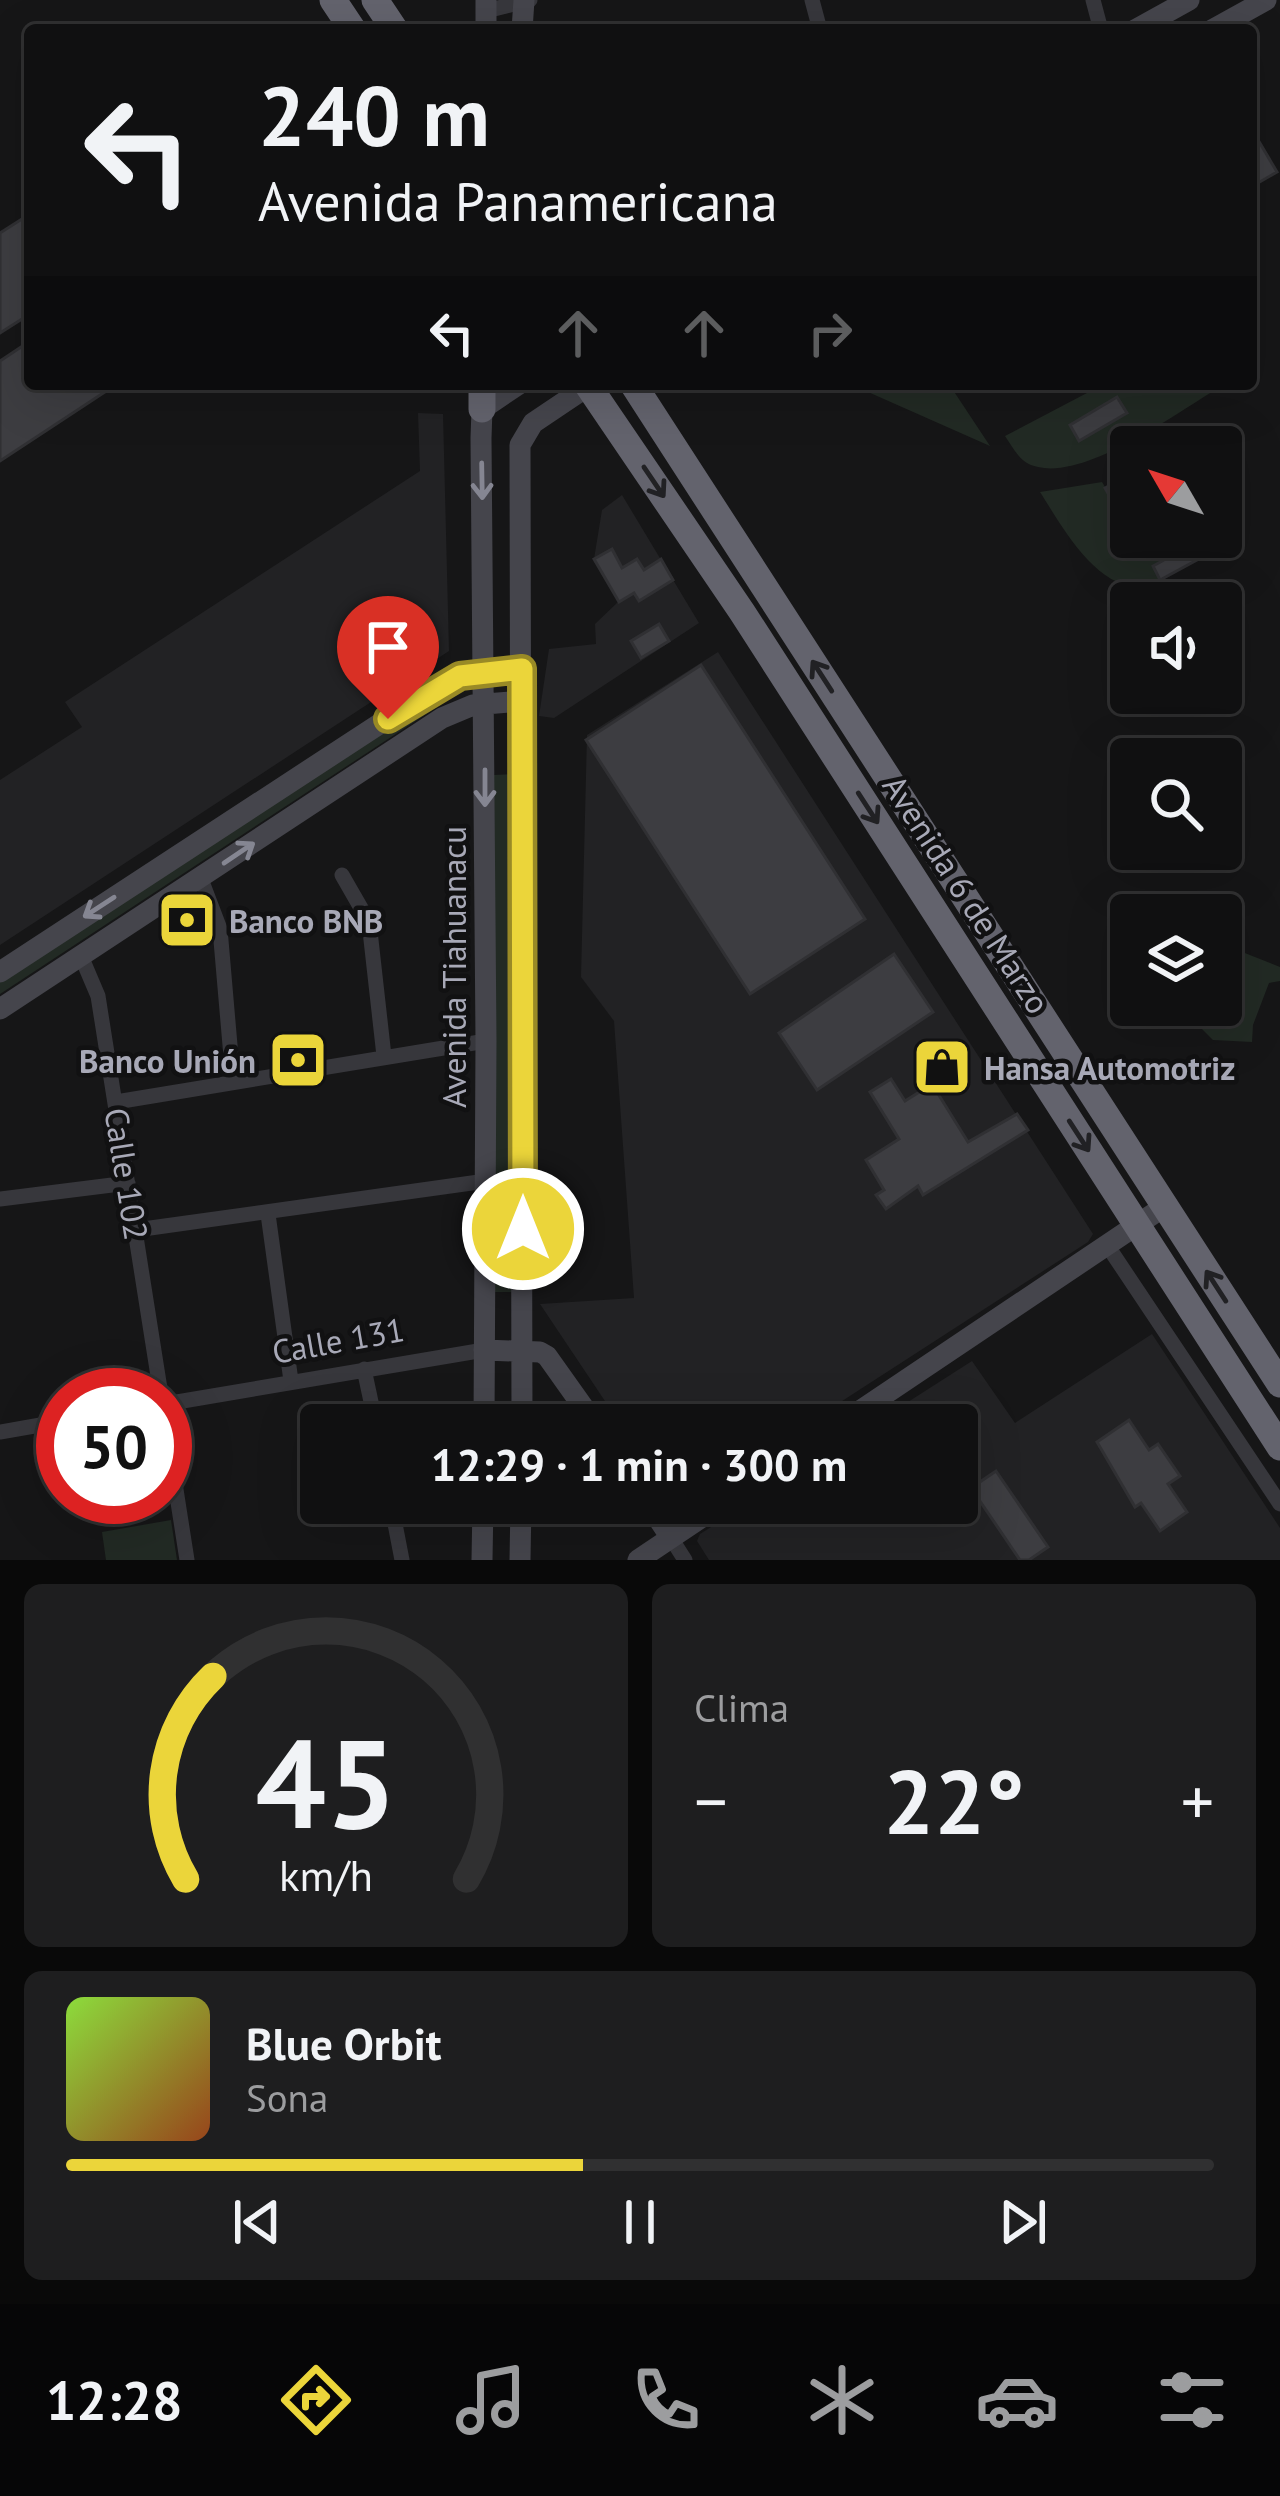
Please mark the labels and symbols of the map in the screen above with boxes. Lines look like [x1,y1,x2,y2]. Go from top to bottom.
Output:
north arrow [1110,426,1242,558]
one-way arrow [470,461,493,500]
one-way arrow [641,465,666,499]
pin [337,596,439,719]
one-way arrow [810,660,834,694]
street label: Avenida 6 de Marzo [874,767,1060,1021]
one-way arrow [474,768,496,807]
one-way arrow [856,791,881,825]
street label: Avenida Tiahuanacu [432,826,475,1108]
one-way arrow [221,841,255,866]
bank icon: Banco BNB [156,889,218,951]
one-way arrow [83,894,117,919]
place label: Banco BNB [229,899,383,942]
bank icon: Banco Unión [267,1029,329,1091]
shop icon: Hansa Automotriz [911,1036,973,1098]
place label: Banco Unión [79,1039,256,1082]
place label: Hansa Automotriz [984,1046,1235,1089]
street label: Calle 102 [95,1105,159,1243]
one-way arrow [1067,1119,1092,1153]
position arrow [460,1166,586,1292]
one-way arrow [1204,1270,1229,1304]
street label: Calle 131 [269,1307,407,1373]
speed limit sign: 50 [36,1368,192,1524]

